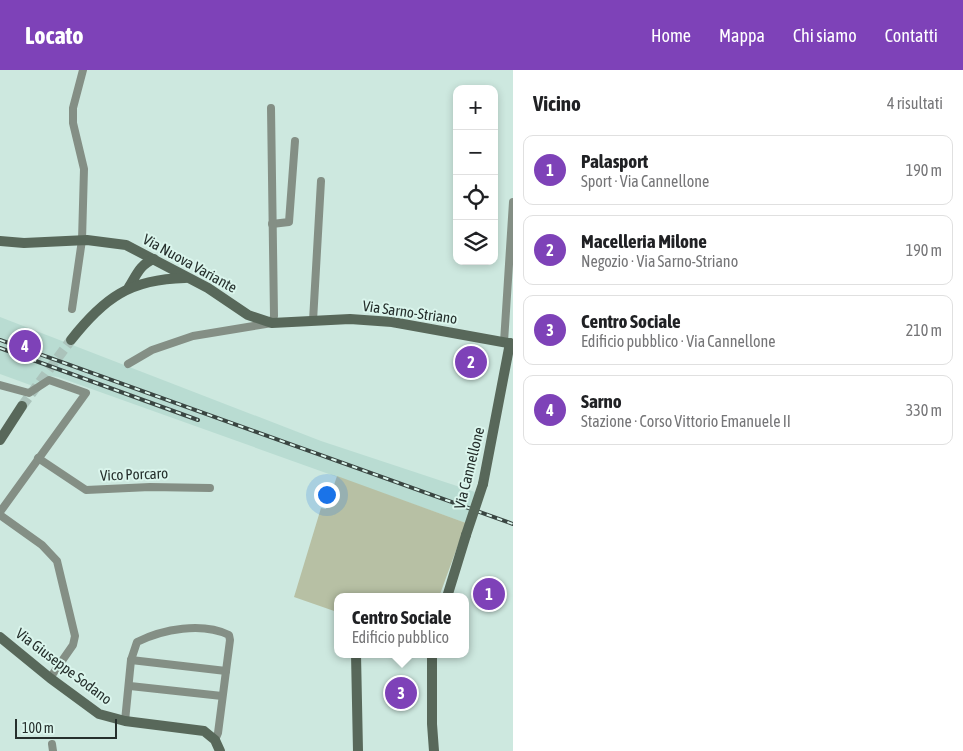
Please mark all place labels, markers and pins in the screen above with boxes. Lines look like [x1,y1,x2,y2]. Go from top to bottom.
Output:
pin: 4 [9,327,41,365]
pin: 2 [455,343,487,381]
pin: 1 [473,575,505,613]
pin: 3 [385,674,417,712]

